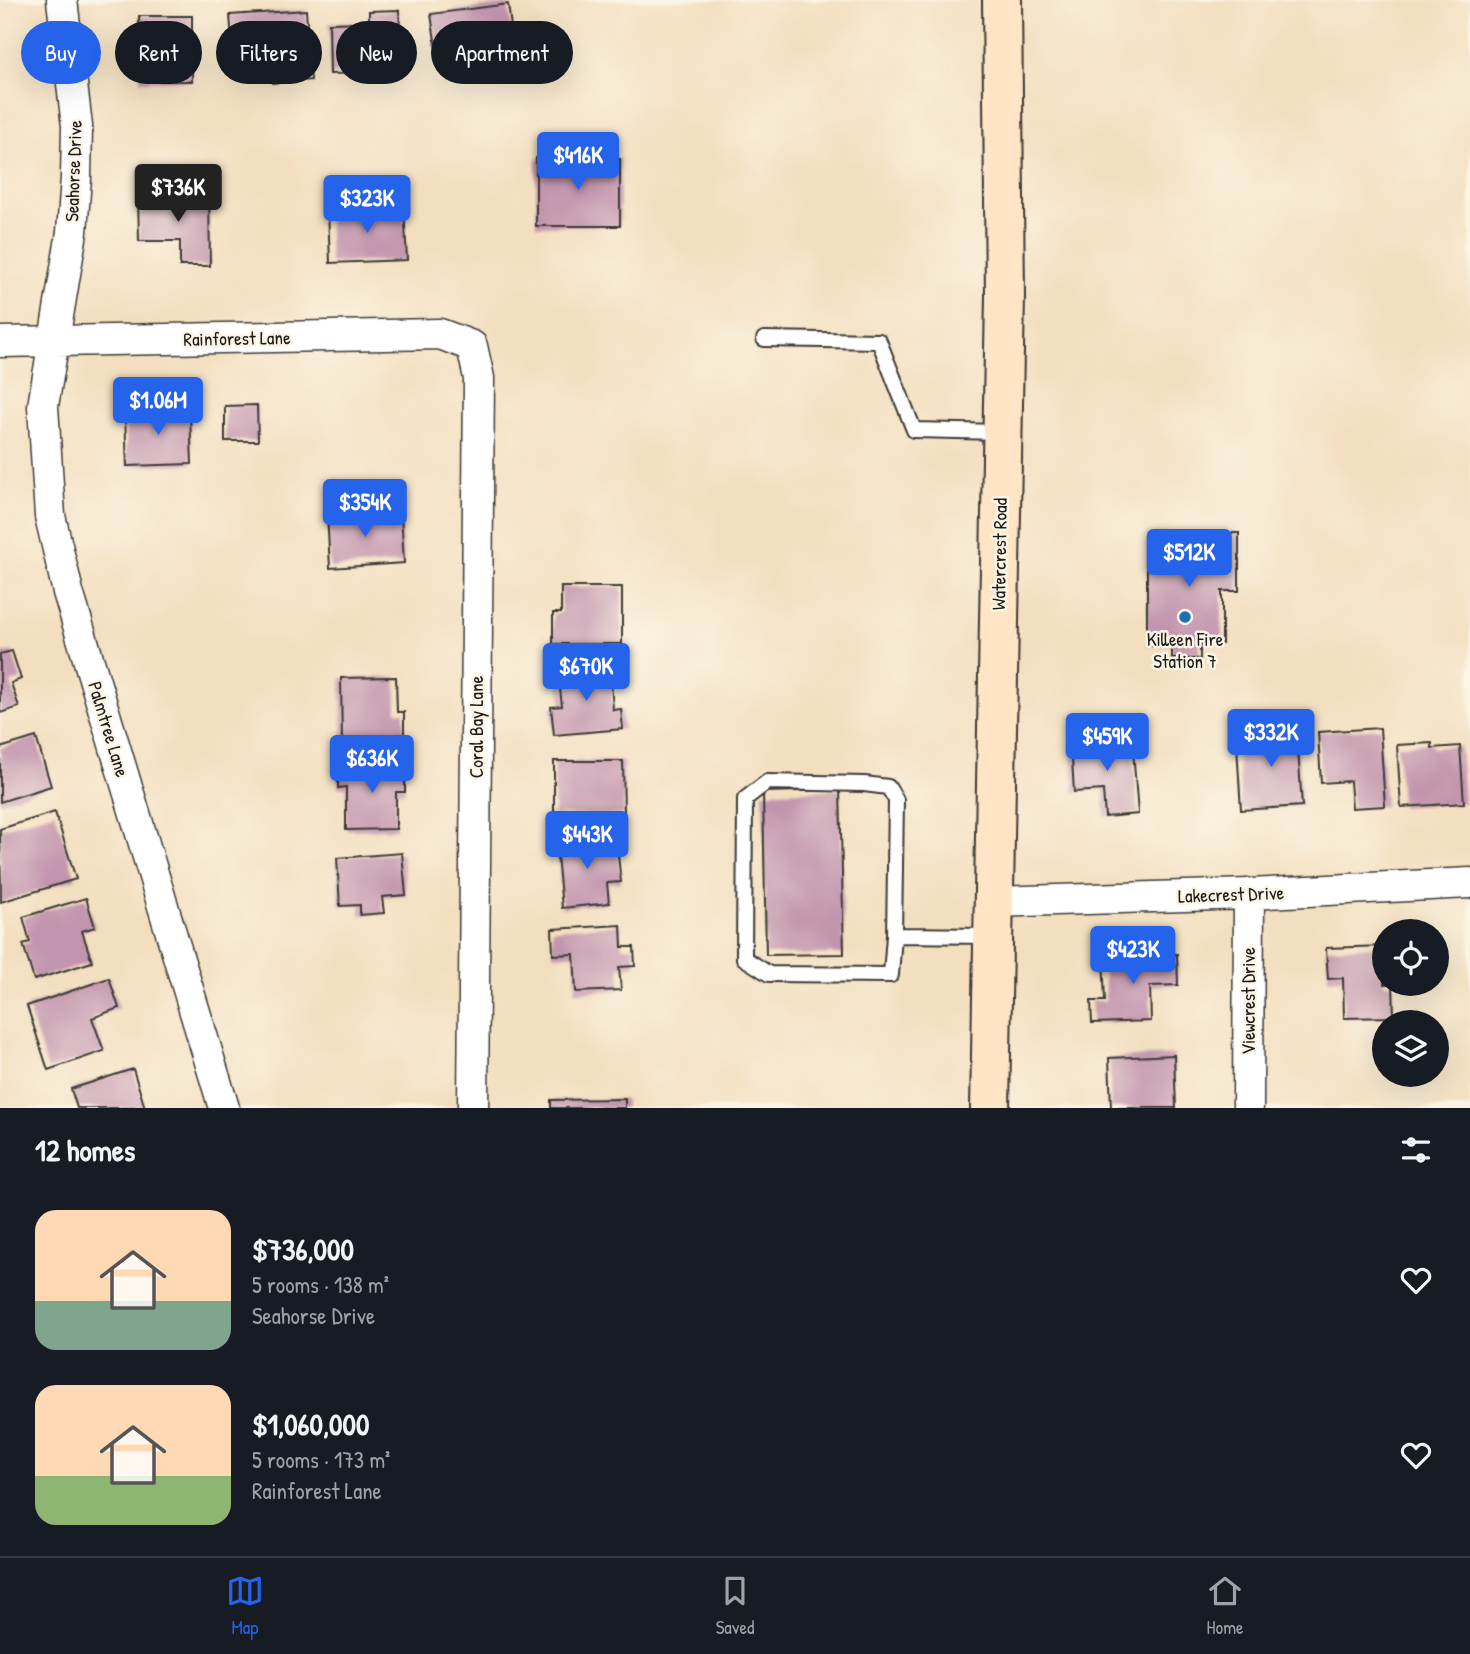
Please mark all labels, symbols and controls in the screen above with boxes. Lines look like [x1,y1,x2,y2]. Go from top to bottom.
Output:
chip: Buy [21,21,101,84]
chip: Rent [115,21,202,84]
chip: Filters [216,21,322,84]
chip: New [336,21,417,84]
chip: Apartment [431,21,573,84]
street label: Seahorse Drive [58,119,88,222]
pin: $416K [529,132,627,192]
text: $416K [553,139,603,170]
pin: $736K [129,164,227,224]
text: $736K [151,171,205,202]
pin: $323K [318,176,416,235]
text: $323K [339,182,395,213]
street label: Rainforest Lane [183,324,291,352]
pin: $1.06M [101,378,215,437]
text: $1.06M [129,384,187,415]
pin: $354K [316,480,414,539]
text: $354K [339,486,391,517]
street label: Watercrest Road [985,497,1013,610]
pin: $512K [1140,530,1238,589]
text: $512K [1163,536,1215,567]
marker: Killeen Fire Station 7 [1177,609,1193,625]
place label: Killeen Fire Station 7 [1147,626,1224,674]
pin: $670K [537,644,635,703]
text: $670K [559,650,613,681]
street label: Coral Bay Lane [463,675,489,778]
street label: Palmtree Lane [82,678,136,780]
pin: $332K [1222,710,1320,769]
pin: $459K [1058,714,1156,773]
text: $332K [1243,716,1299,747]
text: $459K [1082,720,1132,751]
pin: $636K [323,736,421,795]
text: $636K [346,742,398,773]
pin: $443K [538,812,636,871]
text: $443K [561,818,613,849]
street label: Lakecrest Drive [1177,879,1285,909]
map controls [1372,919,1449,1087]
button: locate [1372,919,1449,996]
pin: $423K [1084,926,1182,986]
text: $423K [1106,933,1160,964]
street label: Viewcrest Drive [1235,947,1261,1055]
button: layers [1372,1010,1449,1087]
text: 12 homes [35,1130,135,1170]
icon: filters [1397,1131,1435,1169]
text: $736,000 [252,1229,354,1269]
icon: home [91,1238,175,1322]
icon: heart [1397,1261,1435,1299]
text: 5 rooms · 138 m² [252,1269,389,1300]
text: Seahorse Drive [252,1300,375,1331]
text: $1,060,000 [252,1404,369,1444]
icon: home [91,1413,175,1497]
icon: heart [1397,1436,1435,1474]
text: 5 rooms · 173 m² [252,1444,390,1475]
text: Rainforest Lane [252,1475,382,1506]
tab: Map [226,1572,264,1640]
tab: Saved [716,1572,754,1640]
tab: Home [1206,1572,1244,1640]

